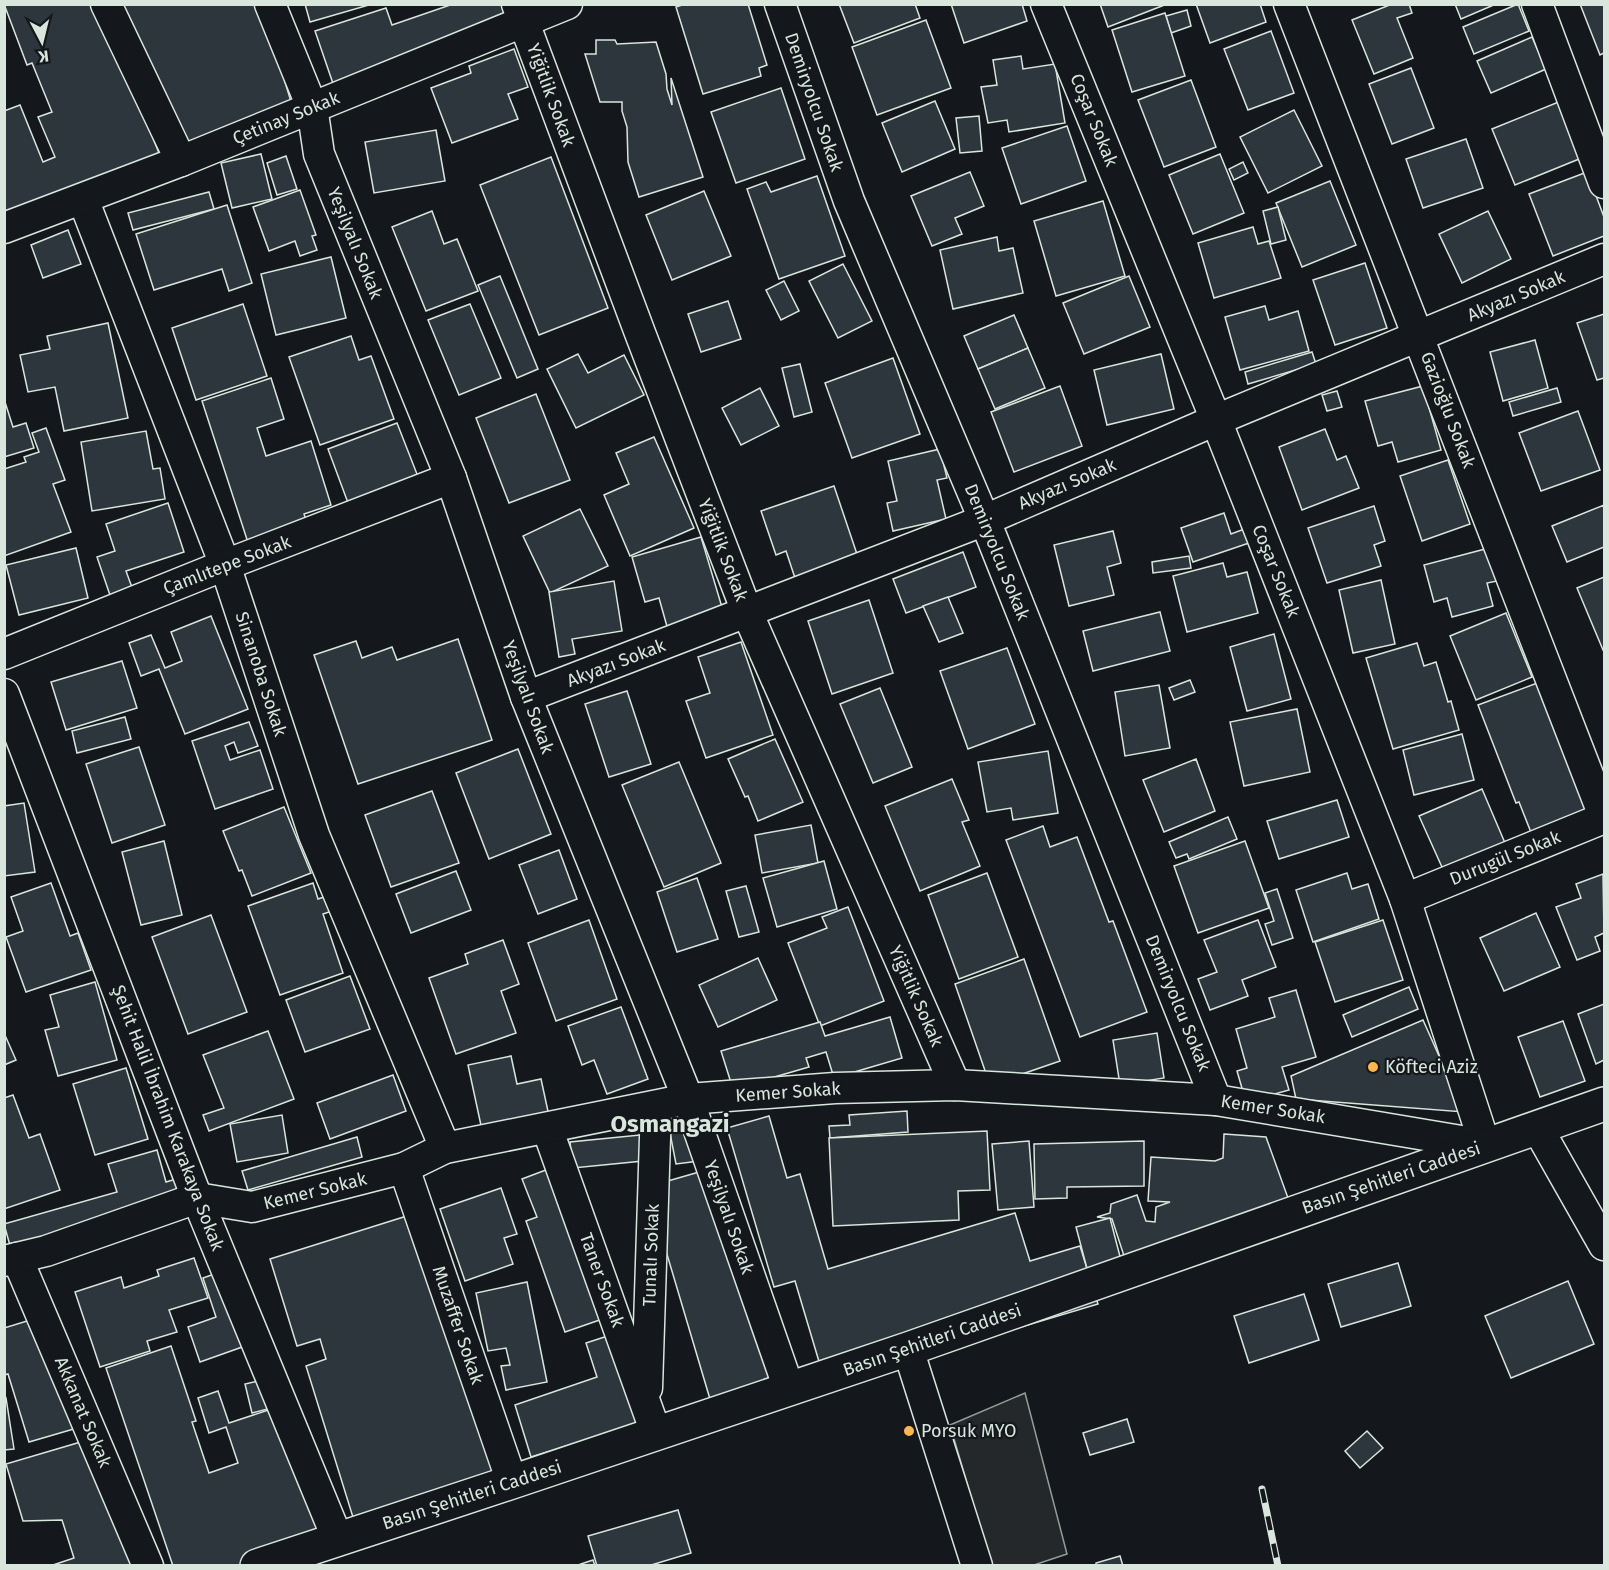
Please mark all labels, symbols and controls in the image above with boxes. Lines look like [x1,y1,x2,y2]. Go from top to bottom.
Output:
north arrow [12,12,72,72]
street label: Demiryolcu Sokak [780,30,848,175]
street label: Yiğitlik Sokak [522,40,580,150]
text: K [37,46,50,67]
street label: Coşar Sokak [1065,70,1123,170]
street label: Çetinay Sokak [229,86,343,149]
street label: Yeşilyalı Sokak [323,184,388,303]
street label: Akyazı Sokak [1464,265,1569,326]
street label: Gazioğlu Sokak [1416,349,1481,472]
street label: Akyazı Sokak [1015,453,1120,514]
street label: Demiryolcu Sokak [960,481,1035,624]
street label: Yiğitlik Sokak [693,495,753,605]
street label: Coşar Sokak [1247,521,1305,621]
street label: Çamlıtepe Sokak [160,530,295,599]
street label: Sinanoba Sokak [231,609,292,740]
street label: Akyazı Sokak [564,634,669,692]
street label: Yeşilyalı Sokak [497,637,559,757]
street label: Durugül Sokak [1446,826,1564,890]
street label: Demiryolcu Sokak [1141,932,1216,1075]
street label: Yiğitlik Sokak [884,942,948,1051]
street label: Şehit Halil İbrahim Karakaya Sokak [107,982,229,1255]
place label: Köfteci Aziz [1385,1056,1478,1078]
marker: Köfteci Aziz [1366,1060,1380,1074]
street label: Kemer Sokak [735,1077,842,1107]
street label: Kemer Sokak [1219,1090,1328,1128]
district label: Osmangazi [610,1110,730,1138]
street label: Basın Şehitleri Caddesi [1299,1137,1483,1219]
street label: Yeşilyalı Sokak [699,1157,759,1277]
street label: Kemer Sokak [261,1167,370,1214]
street label: Tunalı Sokak [638,1203,664,1307]
street label: Taner Sokak [575,1230,629,1331]
street label: Muzaffer Sokak [427,1263,489,1388]
street label: Basın Şehitleri Caddesi [840,1299,1024,1381]
street label: Akkanat Sokak [50,1353,117,1471]
place label: Porsuk MYO [921,1420,1017,1442]
marker: Porsuk MYO [902,1424,916,1438]
street label: Basın Şehitleri Caddesi [380,1456,564,1534]

